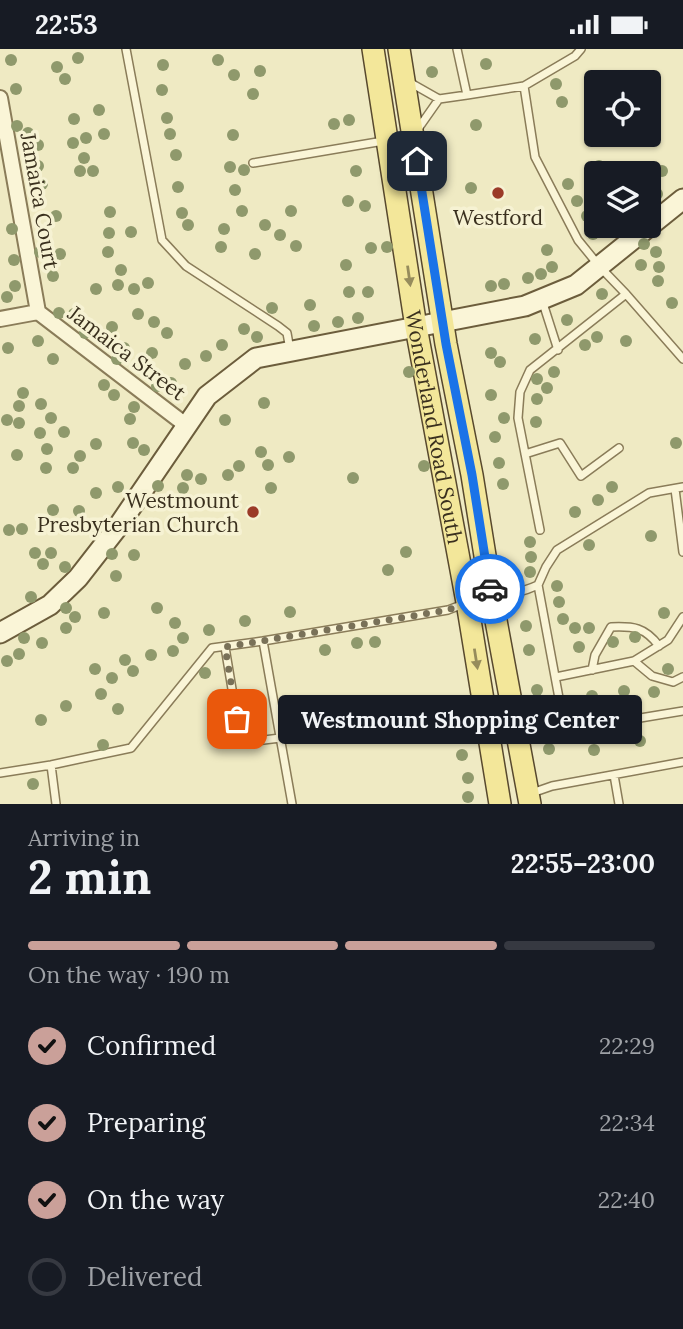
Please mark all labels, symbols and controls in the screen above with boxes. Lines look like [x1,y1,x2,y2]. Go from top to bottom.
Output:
text: 22:53 [35,8,98,41]
map controls [584,70,661,238]
button: locate [584,70,661,147]
street label: Jamaica Court [15,130,65,272]
pin [387,131,447,191]
icon: home [398,142,436,180]
button: layers [584,161,661,238]
marker: Westford [490,185,506,201]
place label: Westford [453,204,543,231]
one-way arrow [403,265,414,287]
street label: Jamaica Street [62,299,192,407]
street label: Wonderland Road South [400,308,469,546]
place label: Westmount Presbyterian Church [37,487,240,538]
marker: Westmount Presbyterian Church [245,504,261,520]
courier [455,554,525,624]
icon: car [471,570,509,608]
one-way arrow [471,648,482,670]
pin [207,689,267,749]
callout: Westmount Shopping Center [279,695,643,743]
icon: bag [218,700,256,738]
text: Westmount Shopping Center [301,705,619,734]
text: Arriving in [28,823,140,852]
text: 22:55–23:00 [511,847,655,880]
text: 2 min [28,848,151,907]
text: On the way · 190 m [28,960,230,989]
icon: check [28,1027,66,1065]
text: Confirmed [87,1029,216,1062]
text: 22:29 [599,1031,655,1060]
icon: check [28,1104,66,1142]
text: Preparing [87,1106,206,1139]
text: 22:34 [599,1108,655,1137]
icon: check [28,1181,66,1219]
text: On the way [87,1183,224,1216]
text: 22:40 [598,1185,655,1214]
text: Delivered [87,1260,203,1293]

